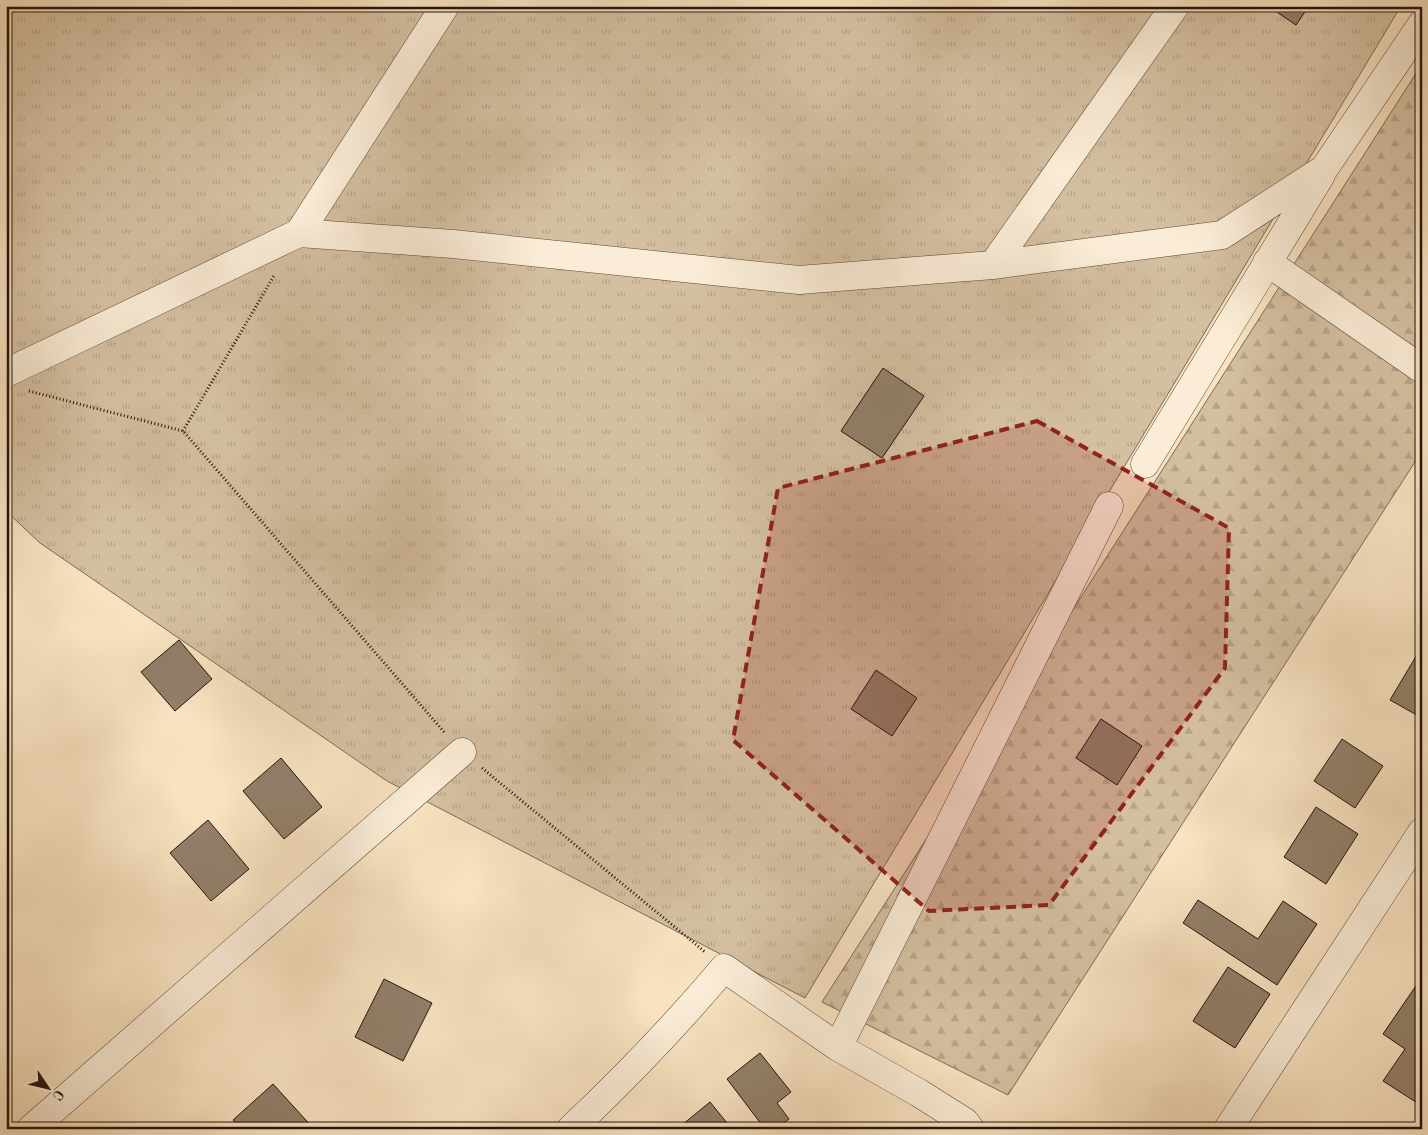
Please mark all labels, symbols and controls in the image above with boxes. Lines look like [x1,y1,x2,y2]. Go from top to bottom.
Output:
north arrow [22,1062,72,1112]
text: С [49,1087,66,1103]

